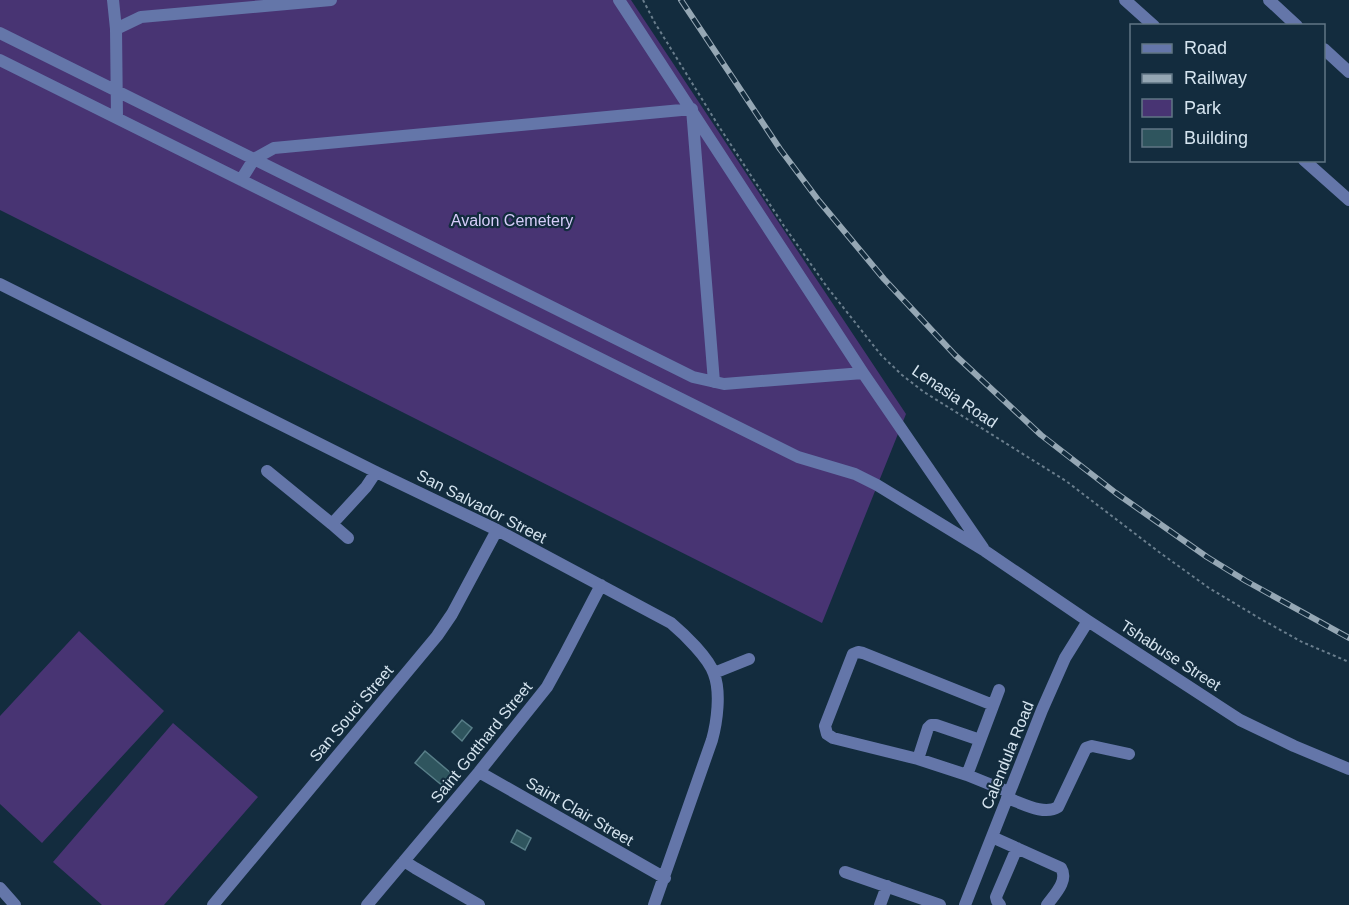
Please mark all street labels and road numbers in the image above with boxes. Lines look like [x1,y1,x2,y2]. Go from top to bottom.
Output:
street label: Lenasia Road [909,362,1000,431]
street label: San Salvador Street [414,466,550,547]
street label: Tshabuse Street [1118,617,1224,694]
street label: San Souci Street [306,661,397,765]
street label: Saint Gotthard Street [427,678,536,806]
street label: Calendula Road [978,699,1037,812]
street label: Saint Clair Street [523,774,637,849]

